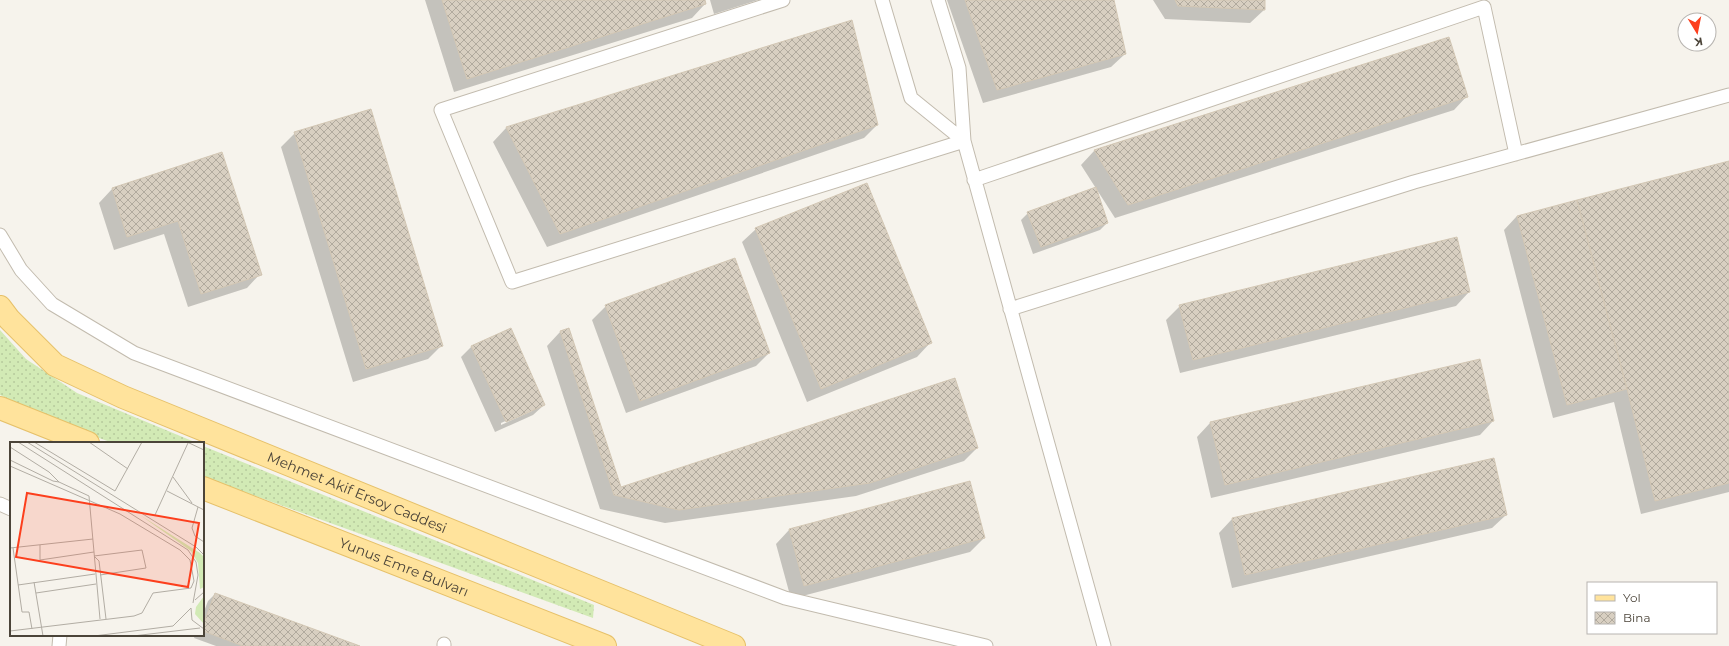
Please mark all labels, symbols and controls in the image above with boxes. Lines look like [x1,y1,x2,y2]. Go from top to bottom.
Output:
north arrow [1677,12,1717,52]
text: K [1693,34,1704,50]
inset map [10,442,204,636]
street label: Mehmet Akif Ersoy Caddesi [265,448,450,537]
street label: Yunus Emre Bulvarı [337,533,471,601]
legend [1587,582,1717,634]
text: Yol [1623,590,1641,605]
text: Bina [1623,610,1650,625]

